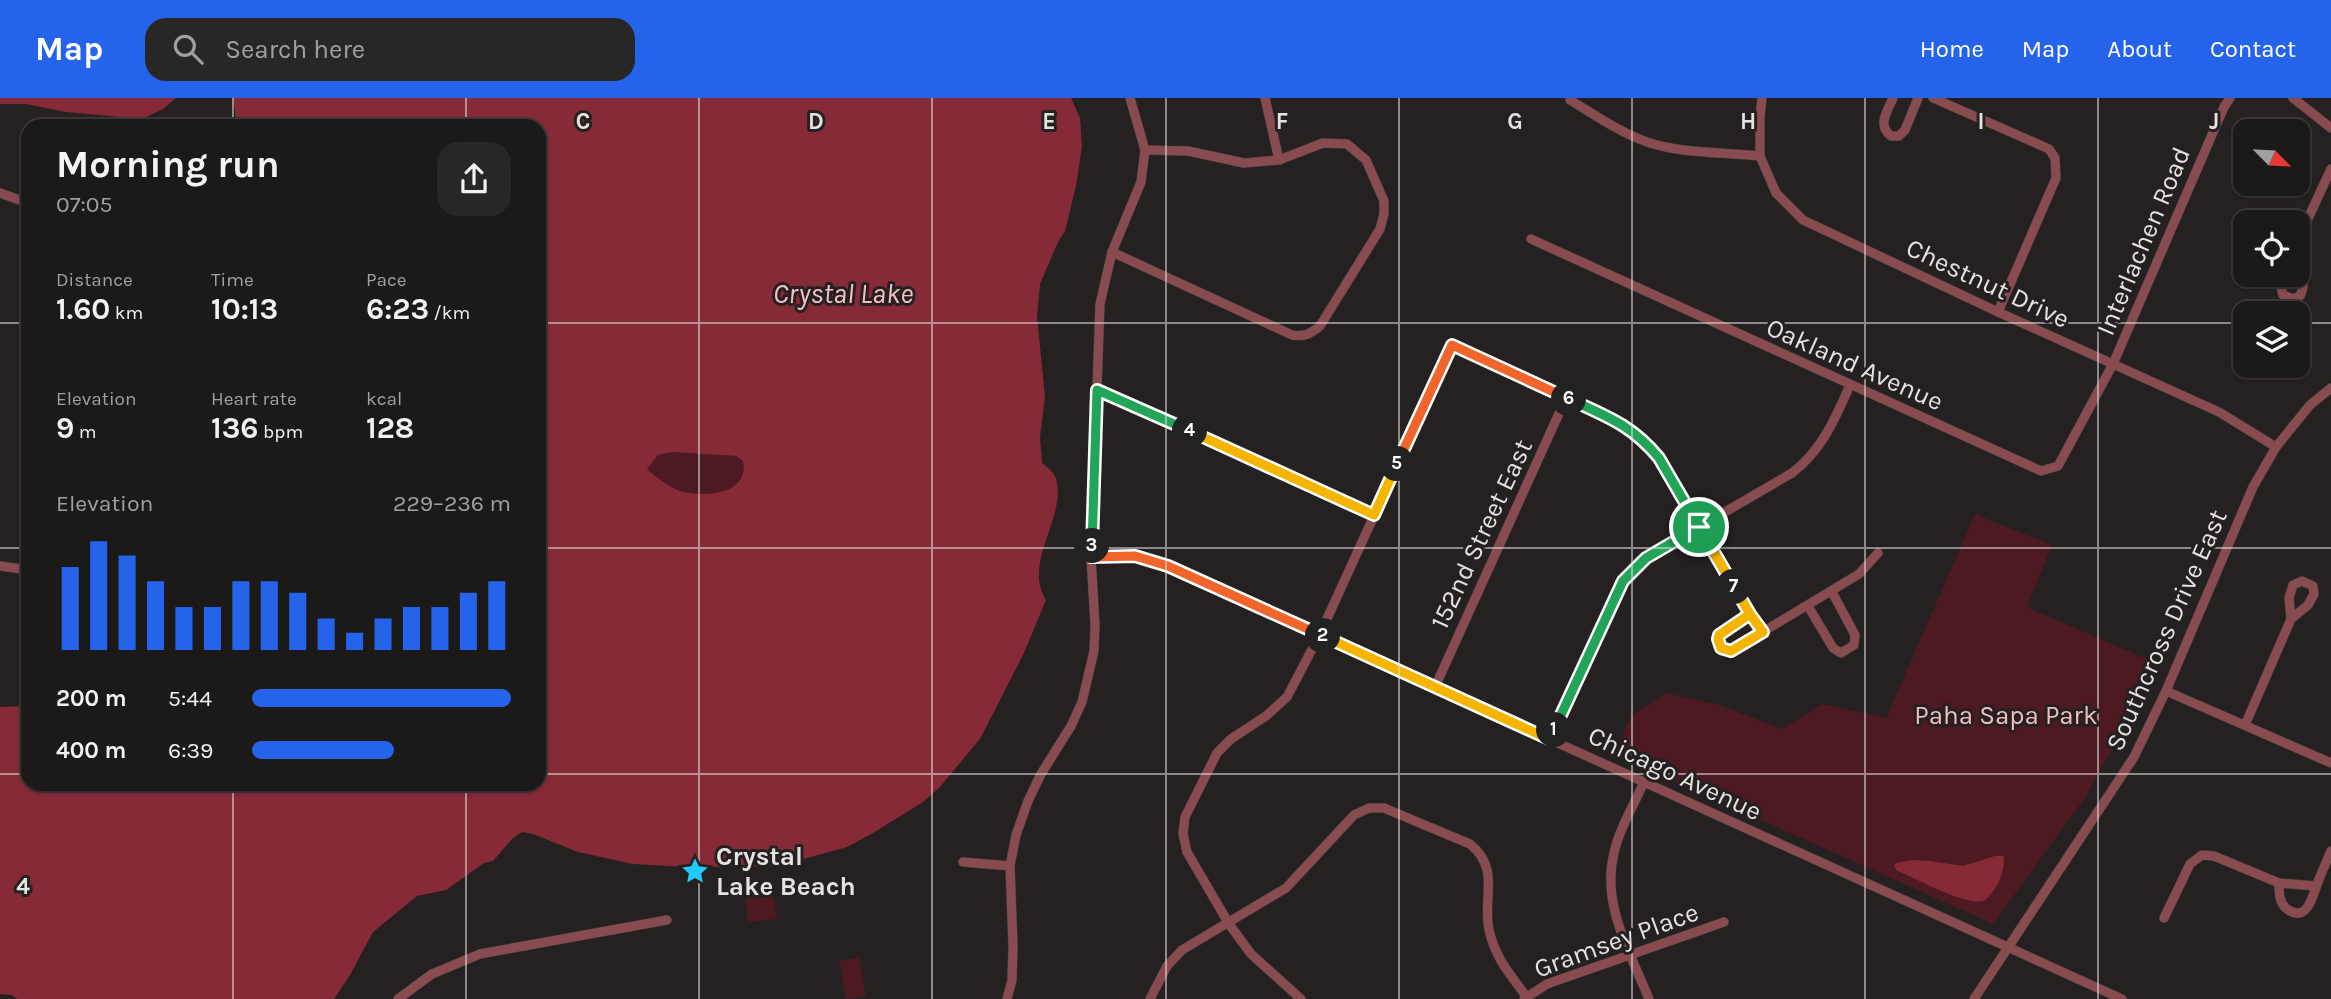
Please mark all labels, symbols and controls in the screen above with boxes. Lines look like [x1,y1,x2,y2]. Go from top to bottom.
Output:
search box [145,18,635,81]
text: Map [35,30,103,68]
icon: search [169,30,207,68]
text: Search here [225,34,365,65]
text: Home [1920,35,1984,63]
text: Map [2022,35,2069,63]
text: About [2107,35,2172,63]
text: Contact [2210,35,2296,63]
text: C [576,108,590,135]
text: D [808,108,824,135]
text: E [1042,108,1056,135]
text: F [1276,108,1288,135]
text: G [1507,108,1523,135]
text: H [1740,108,1756,135]
text: I [1977,108,1985,135]
text: J [2209,108,2219,135]
north arrow [2233,119,2310,196]
map controls [2233,119,2310,378]
text: Morning run [56,142,280,187]
button: share [437,142,511,216]
street label: Interlachen Road [2090,142,2197,340]
text: 07:05 [56,191,112,218]
button: locate [2233,210,2310,287]
street label: Chestnut Drive [1901,232,2074,335]
text: Distance [56,269,133,291]
text: Time [211,269,254,291]
text: Pace [366,269,407,291]
water label: Crystal Lake [773,277,913,310]
text: 1.60 [56,291,110,327]
text: 10:13 [211,291,278,327]
text: 6:23 [366,291,429,327]
button: layers [2233,301,2310,378]
text: km [110,302,143,324]
text: /km [429,302,470,324]
street label: Oakland Avenue [1762,312,1948,417]
pin: 6 [1552,382,1586,416]
text: 6 [1563,387,1574,409]
text: Elevation [56,388,136,410]
text: Heart rate [211,388,297,410]
text: kcal [366,388,402,410]
text: 9 [56,410,74,446]
text: 136 [211,410,259,446]
text: 128 [366,410,414,446]
pin: 4 [1172,414,1208,448]
text: 4 [1184,419,1195,441]
text: m [74,421,97,443]
text: bpm [259,421,303,443]
street label: 152nd Street East [1424,434,1539,634]
pin: 5 [1380,446,1414,482]
text: 5 [1391,452,1402,474]
text: Elevation [56,490,153,517]
text: 229–236 m [393,490,511,517]
pin [1669,497,1729,557]
street label: Southcross Drive East [2099,505,2234,756]
icon: arrive [1680,508,1718,546]
pin: 3 [1074,528,1110,564]
text: 3 [1086,534,1097,556]
pin: 7 [1716,570,1752,604]
text: 7 [1729,575,1738,597]
pin: 2 [1306,618,1340,654]
text: 2 [1317,624,1328,646]
text: 200 m [56,685,127,712]
text: 5:44 [168,685,212,712]
park label: Paha Sapa Park [1914,700,2098,731]
pin: 1 [1536,712,1572,748]
text: 1 [1550,718,1557,740]
street label: Chicago Avenue [1583,720,1766,827]
text: 400 m [56,737,126,764]
text: 6:39 [168,737,213,764]
place label: Crystal Lake Beach [716,841,856,902]
place icon: Crystal Lake Beach [680,856,710,886]
text: 4 [16,873,30,900]
street label: Gramsey Place [1530,896,1703,985]

